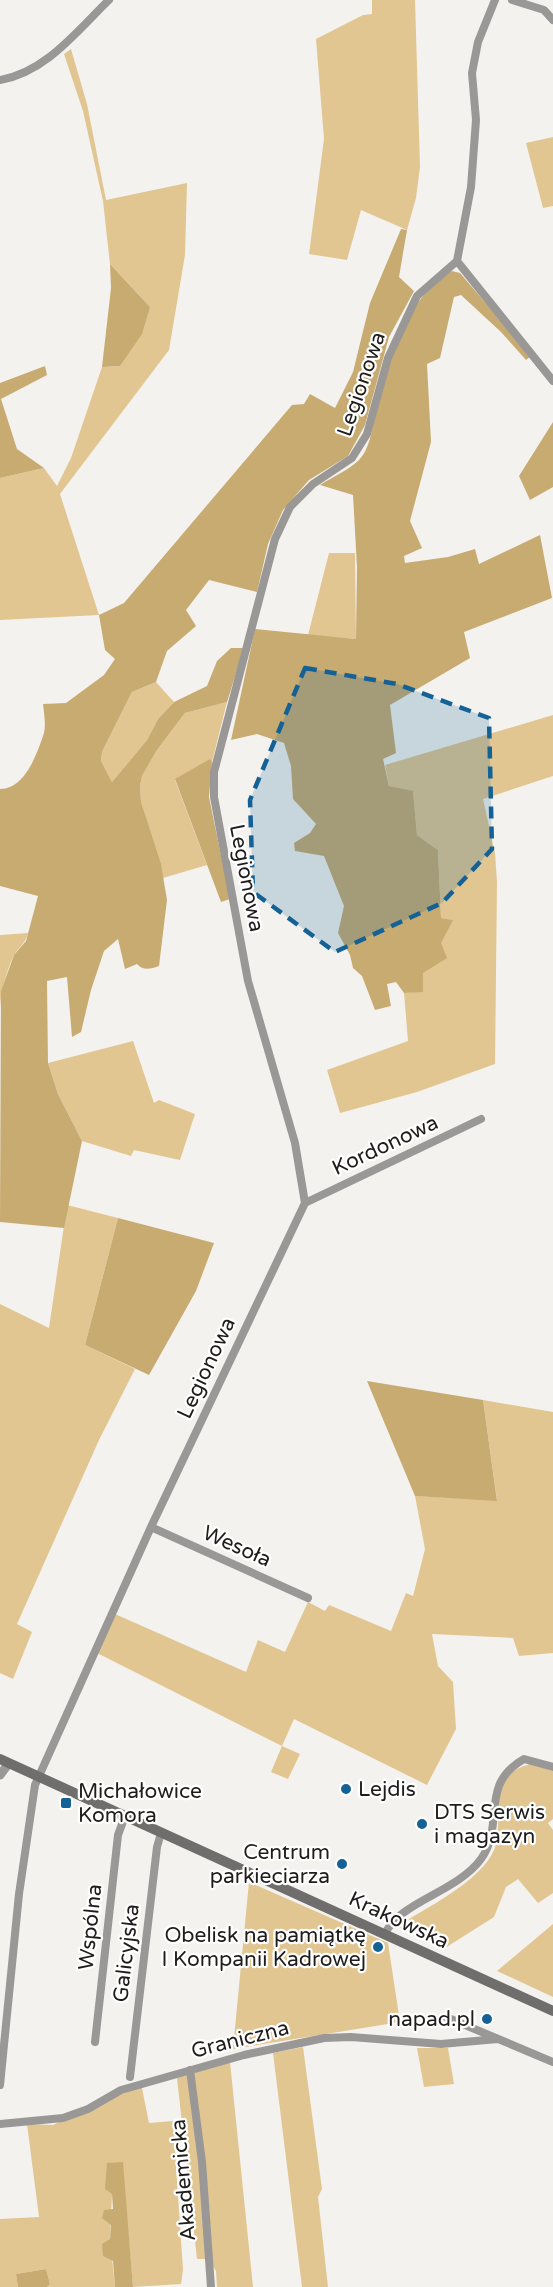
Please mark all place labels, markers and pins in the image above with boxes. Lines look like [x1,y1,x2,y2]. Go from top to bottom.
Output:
place label: Lejdis [358,1777,416,1802]
place label: Michałowice Komora [78,1779,202,1828]
marker: Lejdis [339,1782,353,1796]
marker: Michałowice Komora [59,1796,73,1810]
place label: DTS Serwis i magazyn [434,1800,545,1849]
marker: DTS Serwis i magazyn [415,1817,429,1831]
place label: Centrum parkieciarza [210,1840,330,1889]
marker: Centrum parkieciarza [335,1857,349,1871]
place label: Obelisk na pamiątkę I Kompanii Kadrowej [162,1923,366,1972]
marker: Obelisk na pamiątkę I Kompanii Kadrowej [371,1940,385,1954]
place label: napad.pl [388,2007,475,2032]
marker: napad.pl [480,2012,494,2026]

